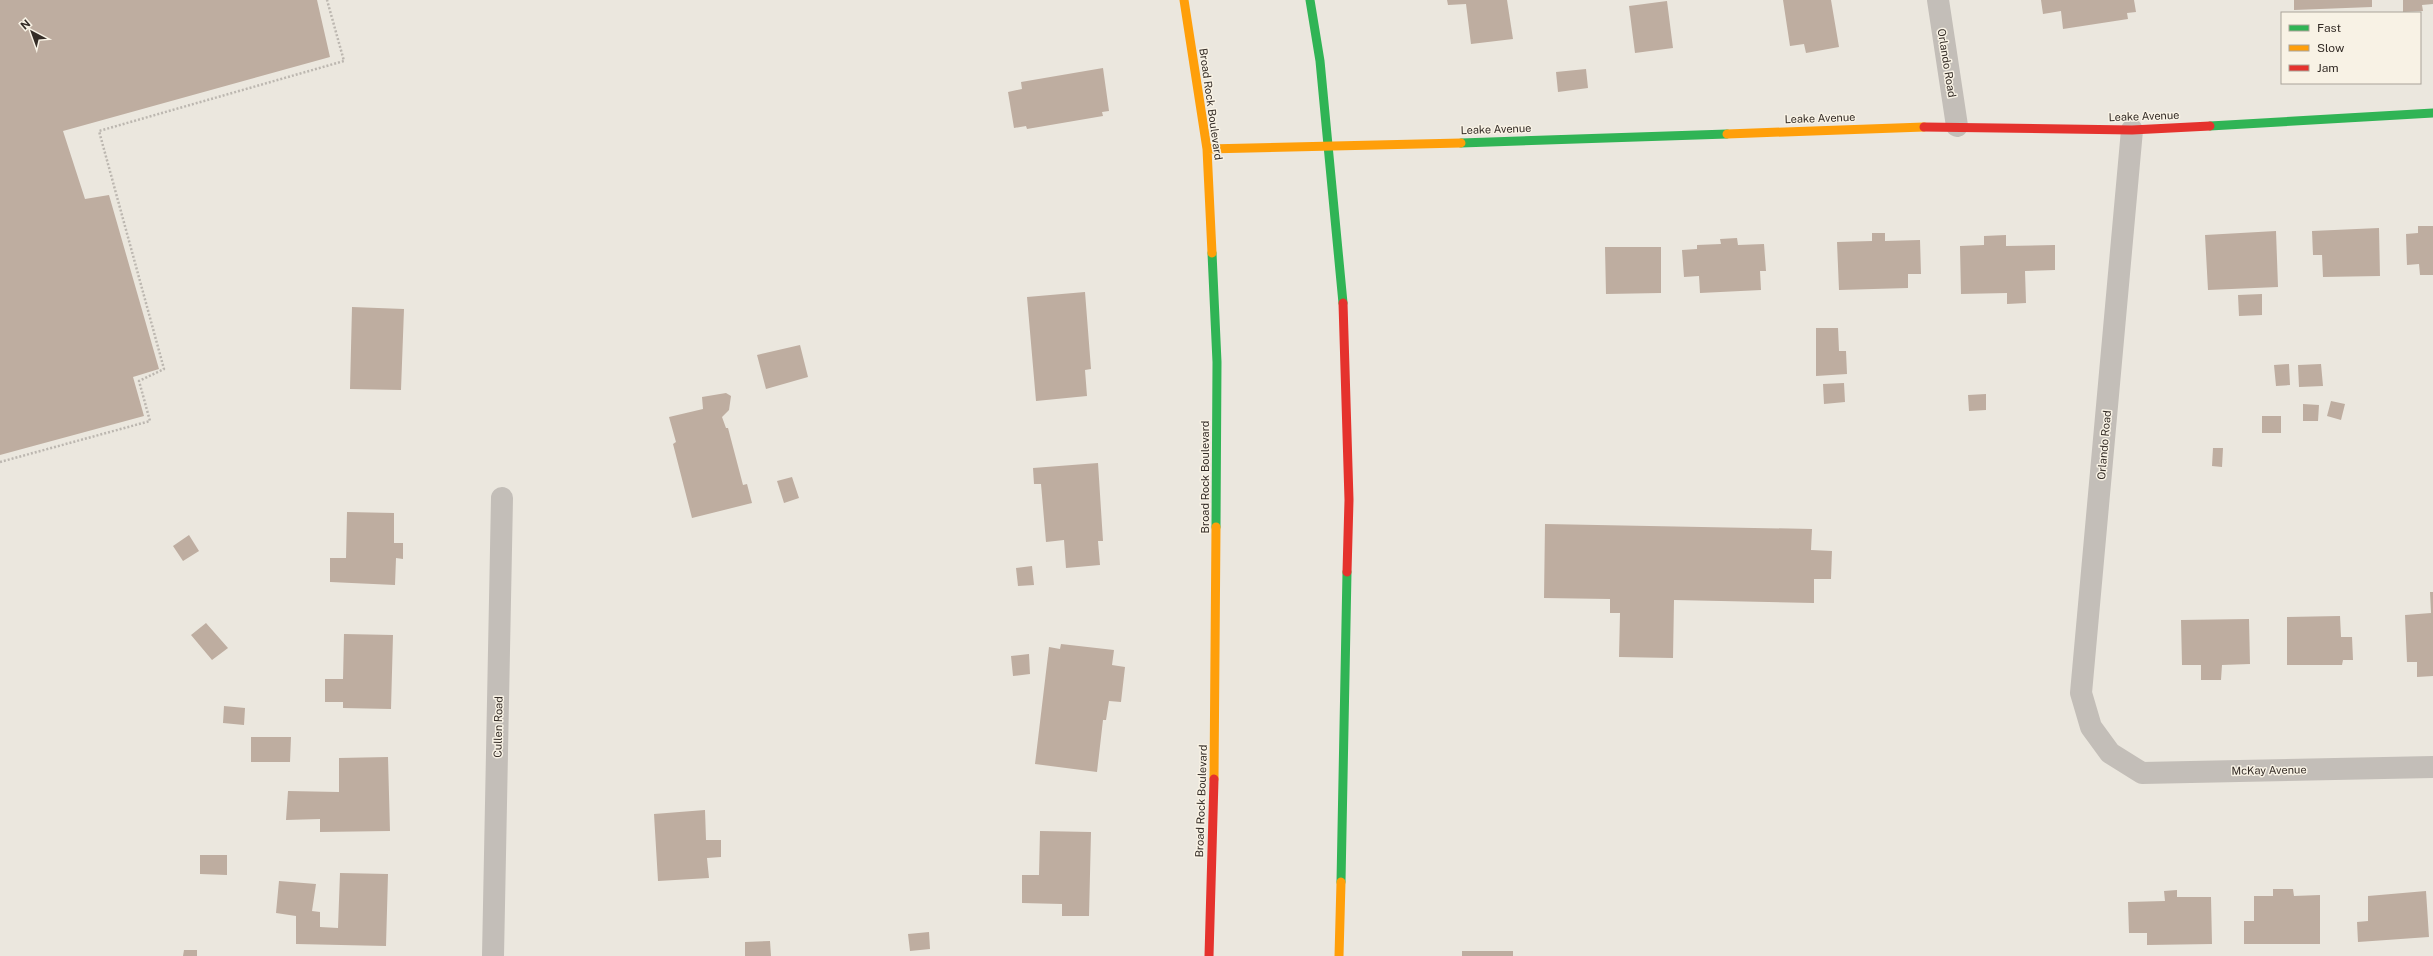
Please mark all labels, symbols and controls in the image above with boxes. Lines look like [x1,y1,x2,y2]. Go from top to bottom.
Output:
north arrow [12,12,52,52]
legend [2281,12,2421,84]
text: N [18,17,33,32]
text: Fast [2317,21,2342,35]
street label: Orlando Road [1936,28,1958,98]
text: Slow [2317,41,2345,55]
street label: Broad Rock Boulevard [1197,47,1225,161]
text: Jam [2317,61,2339,75]
street label: Leake Avenue [2108,109,2180,123]
street label: Leake Avenue [1784,111,1856,125]
street label: Leake Avenue [1460,122,1532,136]
street label: Orlando Road [2095,410,2113,480]
street label: Broad Rock Boulevard [1199,421,1211,533]
street label: Cullen Road [491,696,505,758]
street label: Broad Rock Boulevard [1193,744,1209,858]
street label: McKay Avenue [2231,763,2307,777]

